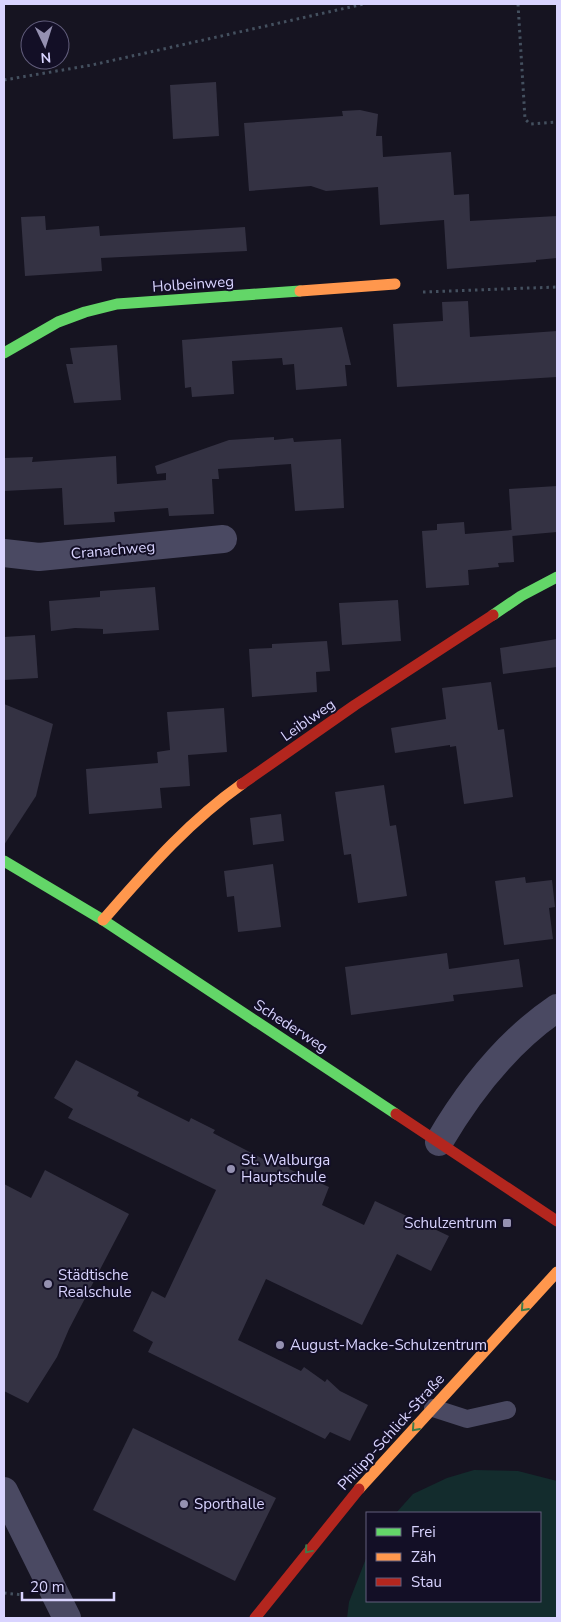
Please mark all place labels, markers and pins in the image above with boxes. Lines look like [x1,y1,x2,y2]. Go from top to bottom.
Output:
place label: St. Walburga Hauptschule [241,1150,330,1187]
marker: St. Walburga Hauptschule [225,1163,237,1175]
place label: Schulzentrum [404,1213,497,1233]
marker: Schulzentrum [501,1217,513,1229]
place label: Städtische Realschule [58,1265,132,1302]
marker: Städtische Realschule [42,1278,54,1290]
place label: August-Macke-Schulzentrum [290,1335,487,1355]
marker: August-Macke-Schulzentrum [274,1339,286,1351]
place label: Sporthalle [194,1494,265,1514]
marker: Sporthalle [178,1498,190,1510]

